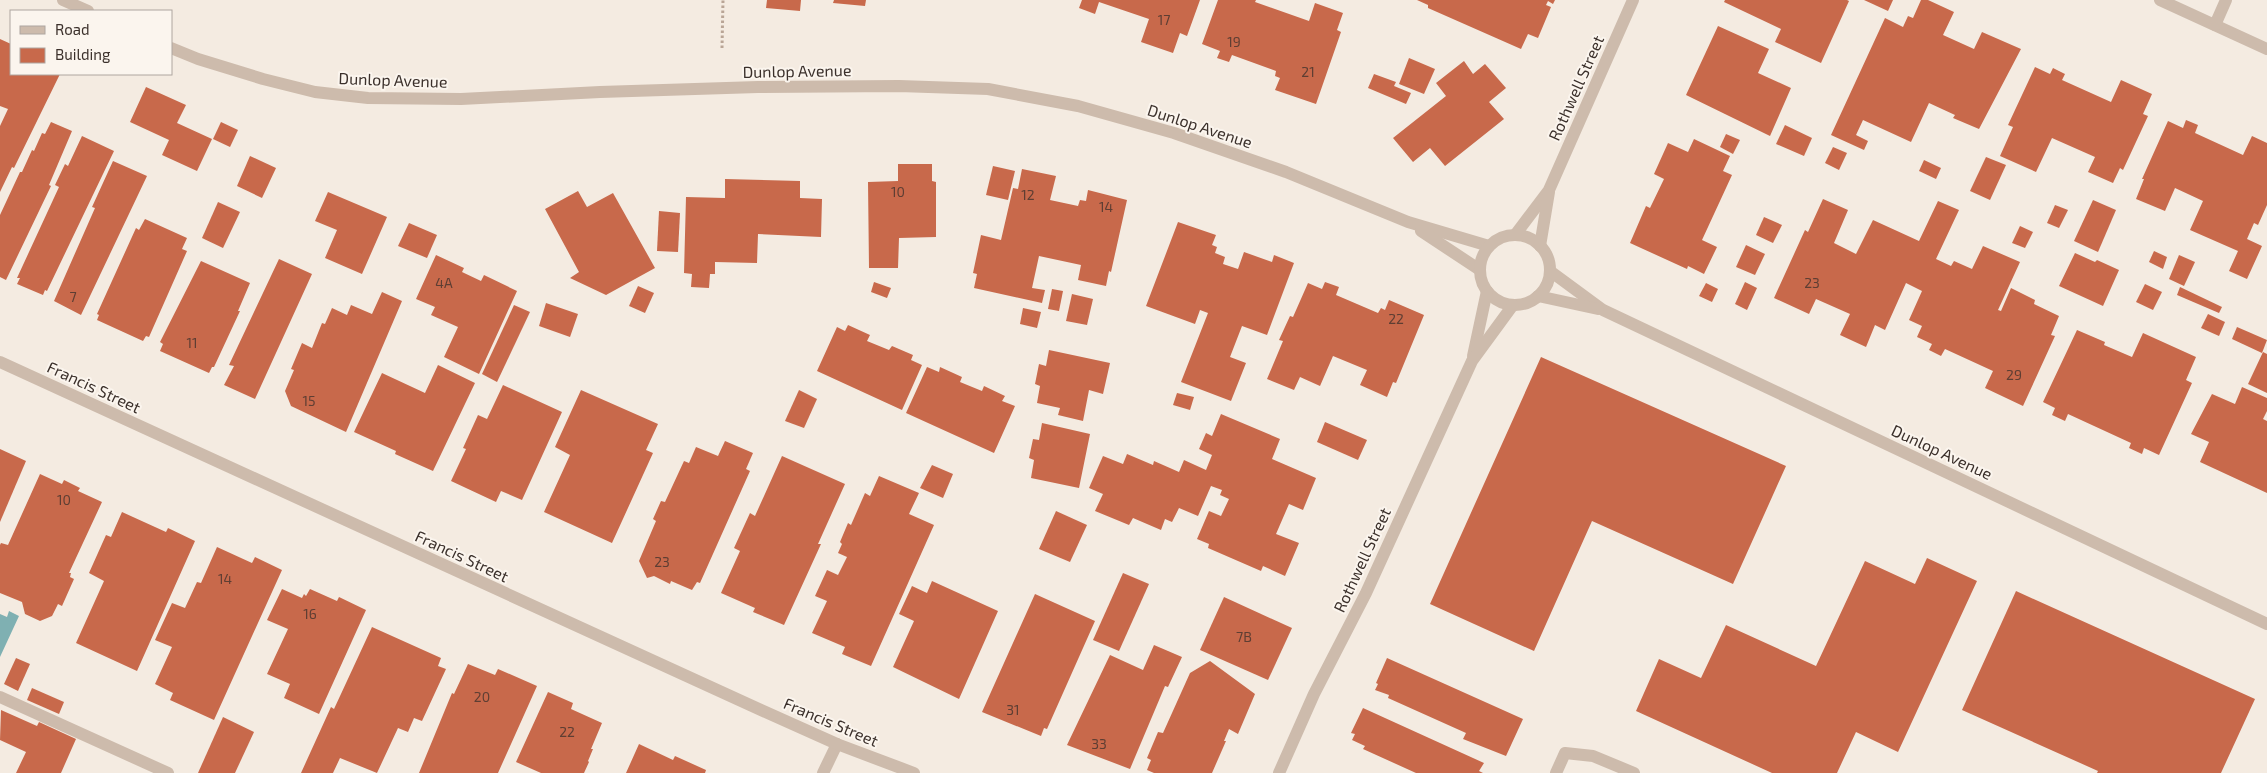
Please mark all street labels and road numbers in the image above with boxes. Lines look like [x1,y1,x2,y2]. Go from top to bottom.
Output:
street label: Rothwell Street [1544,32,1607,143]
street label: Dunlop Avenue [742,60,852,81]
street label: Dunlop Avenue [338,68,448,91]
street label: Dunlop Avenue [1145,100,1255,151]
street label: Francis Street [45,357,144,416]
street label: Dunlop Avenue [1889,420,1996,483]
street label: Rothwell Street [1329,505,1394,615]
street label: Francis Street [413,526,512,585]
street label: Francis Street [781,693,881,750]

